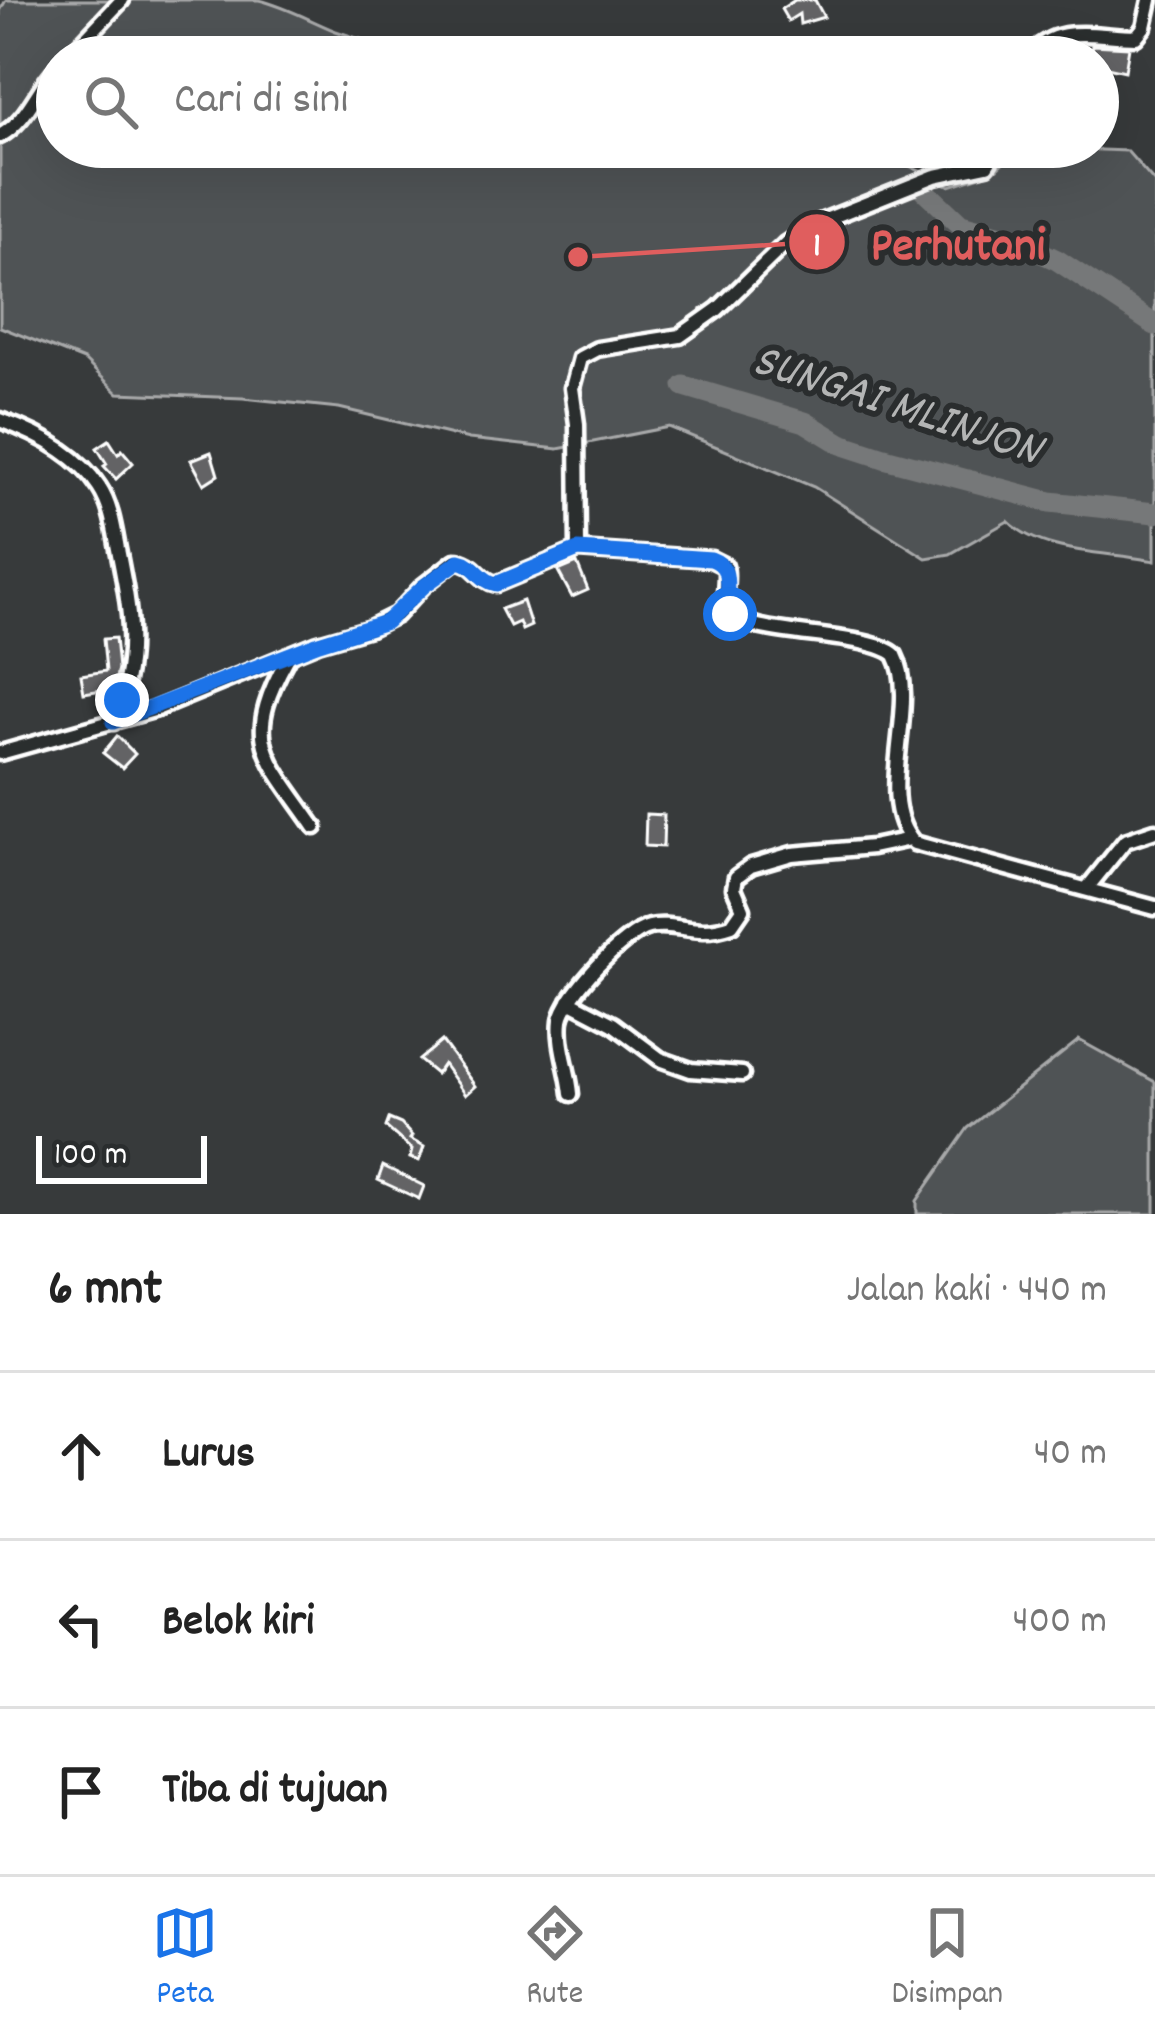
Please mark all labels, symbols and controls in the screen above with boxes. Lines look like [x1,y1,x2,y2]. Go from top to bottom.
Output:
search box [36,36,1119,168]
icon: search [78,69,144,135]
text: Cari di sini [174,70,348,134]
callout: Perhutani [787,200,1069,284]
text: Perhutani [871,215,1046,284]
text: 1 [813,222,821,274]
water label: SUNGAI MLINJON [743,329,1053,488]
route start [703,587,757,641]
route end [95,673,149,727]
scale bar [36,1130,207,1183]
text: 100 m [54,1133,127,1180]
text: 6 mnt [48,1256,162,1328]
text: Jalan kaki · 440 m [846,1265,1107,1320]
icon: ahead [48,1423,114,1489]
text: Lurus [162,1424,255,1488]
text: 40 m [1034,1428,1107,1483]
icon: left [48,1591,114,1657]
text: Belok kiri [162,1592,314,1656]
text: 400 m [1013,1596,1107,1651]
icon: arrive [48,1759,114,1825]
text: Tiba di tujuan [162,1760,388,1824]
tab: Peta [152,1900,218,2019]
tab: Rute [522,1900,588,2019]
tab: Disimpan [891,1900,1003,2019]

